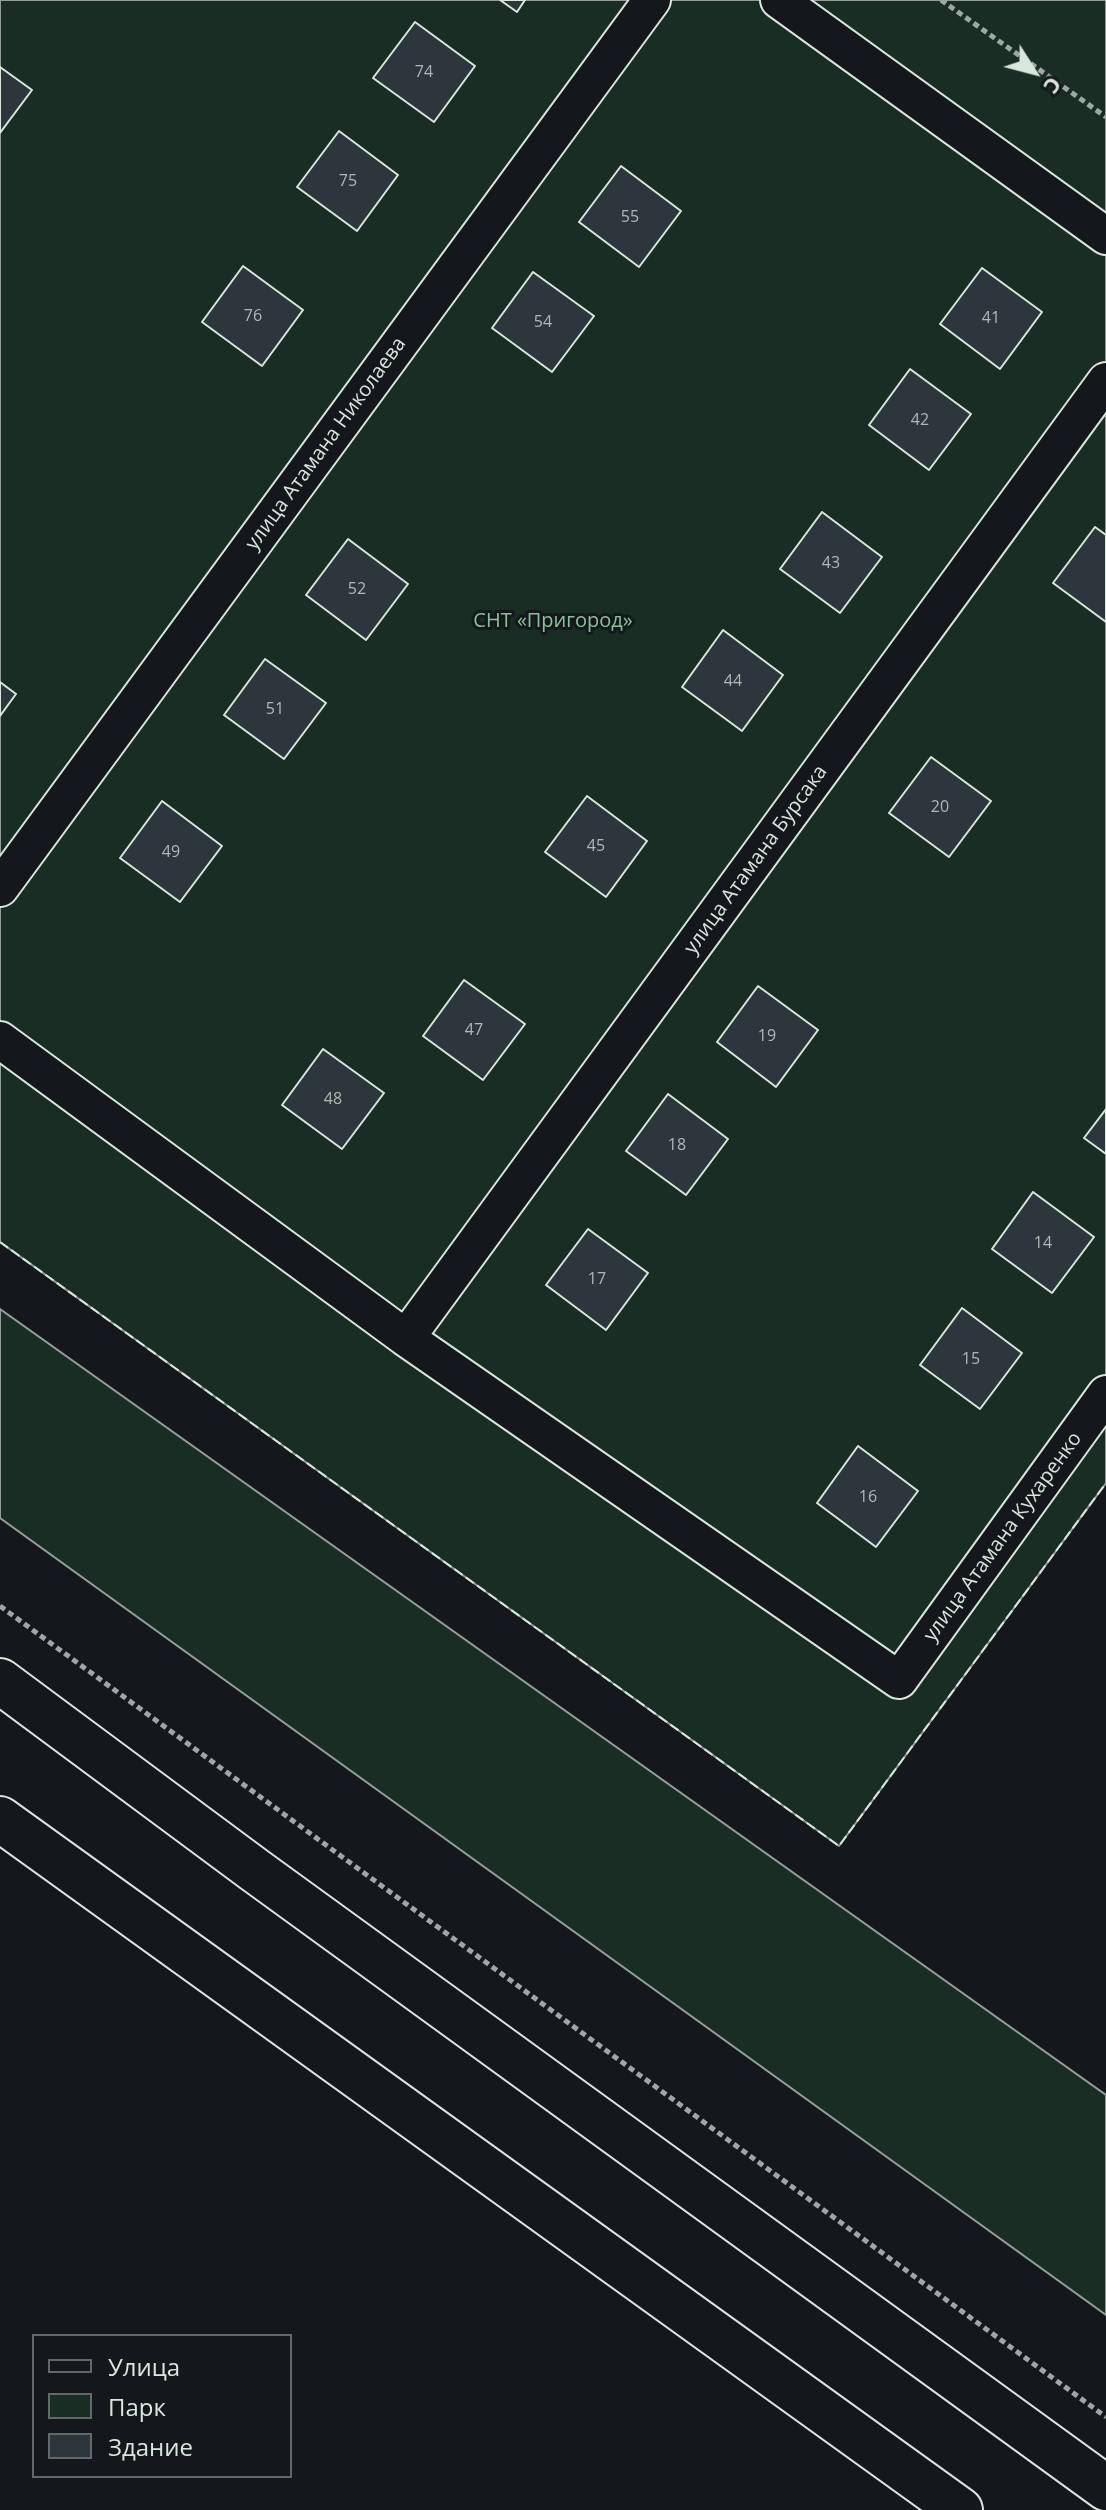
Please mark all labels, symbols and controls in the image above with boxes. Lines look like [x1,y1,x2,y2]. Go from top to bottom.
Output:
north arrow [994,32,1074,112]
house number: 74 [415,62,433,82]
text: С [1037,72,1070,101]
house number: 75 [339,171,357,191]
house number: 55 [621,207,639,227]
house number: 76 [244,306,262,326]
house number: 41 [982,308,1000,328]
house number: 54 [534,312,552,332]
street label: улица Атамана Николаева [241,333,411,555]
house number: 42 [911,410,929,430]
house number: 43 [822,553,840,573]
house number: 52 [348,579,366,599]
park label: СНТ «Пригород» [473,609,633,633]
house number: 44 [724,671,742,691]
house number: 51 [266,699,284,719]
street label: улица Атамана Бурсака [679,761,833,959]
house number: 20 [931,797,949,817]
house number: 45 [587,836,605,856]
house number: 49 [162,842,180,862]
house number: 47 [465,1020,483,1040]
house number: 19 [758,1026,776,1046]
house number: 48 [324,1089,342,1109]
house number: 18 [668,1135,686,1155]
house number: 14 [1034,1233,1052,1253]
house number: 17 [588,1269,606,1289]
house number: 15 [962,1349,980,1369]
street label: улица Атамана Кухаренко [919,1428,1087,1646]
house number: 16 [859,1487,877,1507]
legend [32,2334,292,2478]
text: Улица [108,2350,180,2383]
text: Парк [108,2390,166,2423]
text: Здание [108,2430,193,2463]

